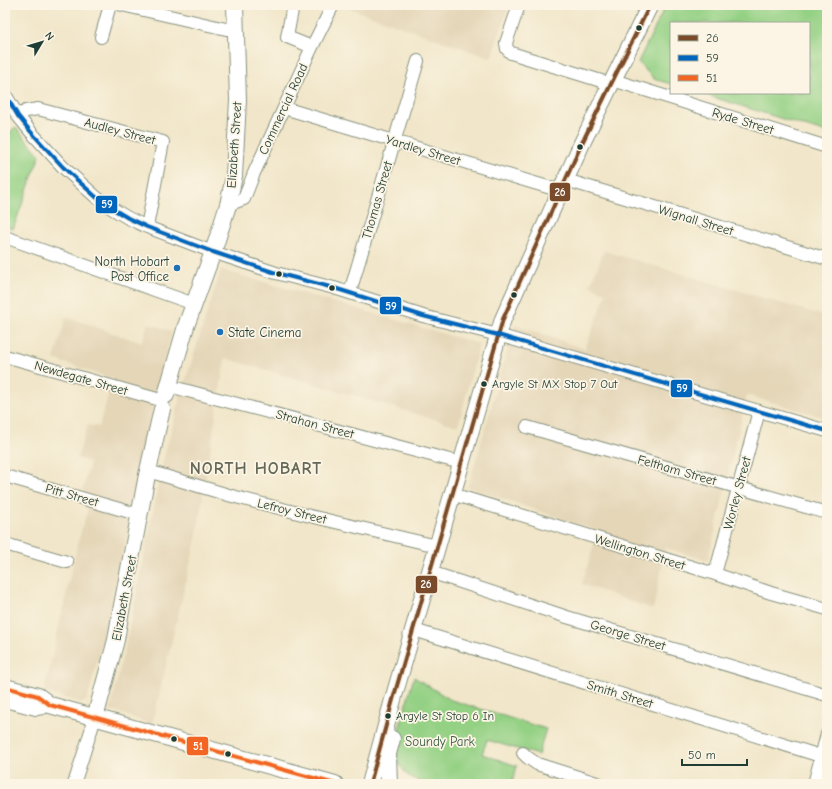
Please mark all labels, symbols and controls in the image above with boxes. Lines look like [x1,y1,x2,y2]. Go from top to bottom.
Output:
north arrow [22,22,62,62]
legend [670,22,810,94]
unlabelled marker [634,23,644,33]
text: N [42,29,57,43]
text: 26 [706,31,719,45]
text: 59 [706,51,719,65]
street label: Commercial Road [255,61,311,157]
text: 51 [706,71,718,85]
street label: Elizabeth Street [223,100,245,189]
street label: Ryde Street [710,105,777,138]
street label: Audley Street [83,114,159,148]
street label: Yardley Street [384,132,463,169]
unlabelled marker [575,142,585,152]
street label: Thomas Street [359,158,396,241]
line badge: 26 [549,182,571,202]
text: 26 [554,186,566,199]
line badge: 59 [95,195,118,214]
text: 59 [101,198,113,211]
street label: Wignall Street [657,201,737,239]
place label: North Hobart Post Office [95,254,170,284]
marker: North Hobart Post Office [172,263,182,273]
unlabelled marker [274,269,284,279]
unlabelled marker [327,283,337,293]
unlabelled marker [509,290,519,300]
line badge: 59 [379,296,402,315]
text: 59 [385,300,397,313]
place label: State Cinema [228,325,302,340]
marker: State Cinema [215,327,225,337]
street label: Newdegate Street [33,358,131,399]
place label: Argyle St MX Stop 7 Out [492,377,618,391]
marker: Argyle St MX Stop 7 Out [479,379,489,389]
line badge: 59 [670,379,693,398]
text: 59 [676,382,688,395]
street label: Strahan Street [274,406,357,442]
street label: Feltham Street [636,452,719,489]
street label: Worley Street [720,454,754,531]
district label: NORTH HOBART [190,459,322,478]
street label: Pitt Street [44,480,102,510]
street label: Lefroy Street [256,495,329,527]
street label: Wellington Street [593,531,688,573]
street label: Elizabeth Street [108,553,140,642]
line badge: 26 [415,575,438,594]
text: 26 [420,578,432,591]
street label: George Street [589,616,669,654]
street label: Smith Street [585,677,656,712]
place label: Argyle St Stop 6 In [396,709,494,723]
marker: Argyle St Stop 6 In [383,711,393,721]
unlabelled marker [169,734,179,744]
park label: Soundy Park [405,734,476,749]
line badge: 51 [186,736,209,756]
text: 51 [193,740,203,753]
scale bar [682,741,747,767]
text: 50 m [688,748,716,762]
unlabelled marker [223,749,233,759]

